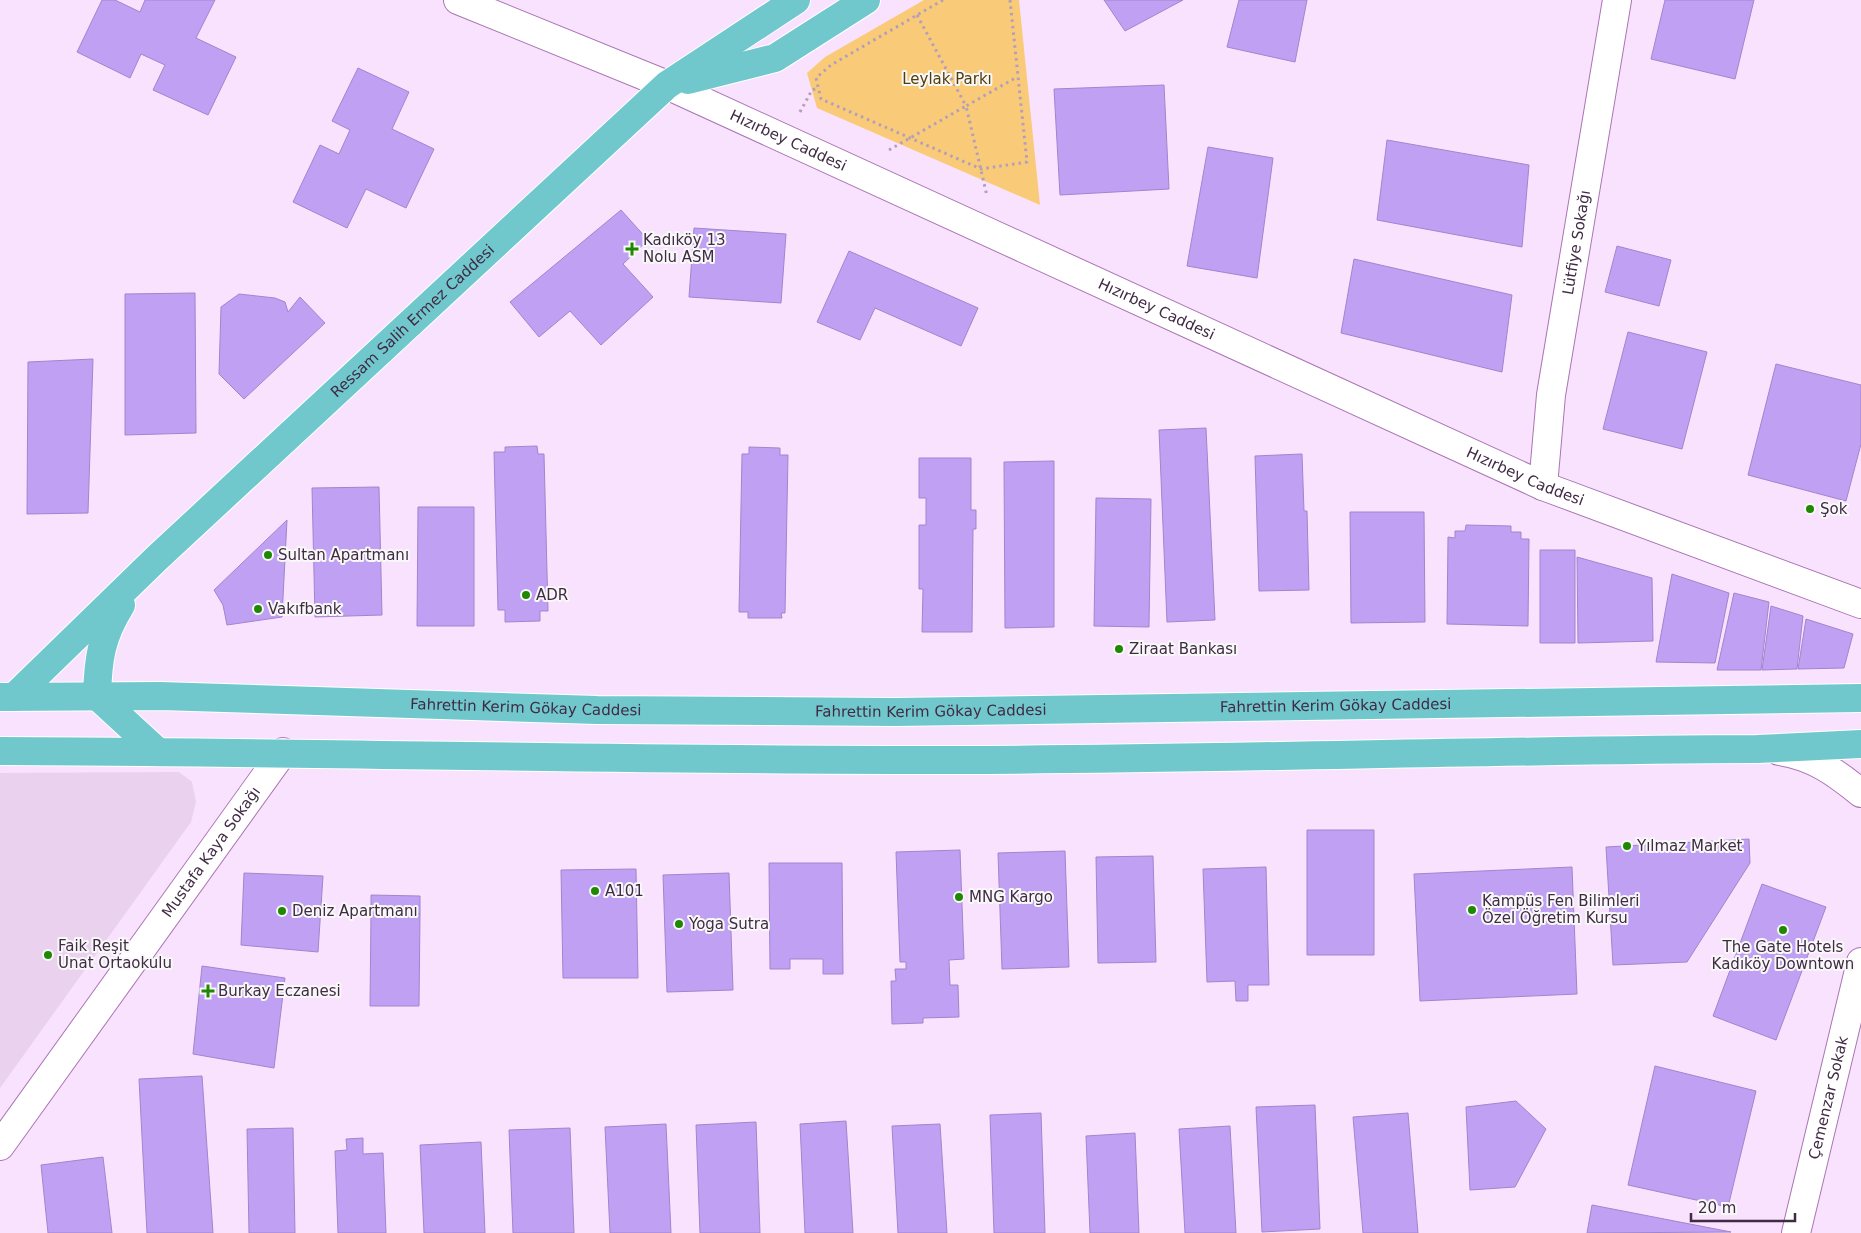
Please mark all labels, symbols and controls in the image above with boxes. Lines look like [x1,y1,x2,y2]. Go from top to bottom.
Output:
park label: Leylak Parkı [902,70,992,88]
street label: Hızırbey Caddesi [727,106,849,175]
street label: Lütfiye Sokağı [1559,189,1594,296]
place label: Kadıköy 13 Nolu ASM [643,231,726,266]
street label: Ressam Salih Ermez Caddesi [327,241,498,401]
marker: Kadıköy 13 Nolu ASM [625,242,639,256]
street label: Hızırbey Caddesi [1095,275,1218,344]
street label: Hızırbey Caddesi [1464,443,1586,509]
place label: Şok [1820,500,1848,518]
marker: Şok [1804,503,1816,515]
place label: Sultan Apartmanı [278,546,409,564]
marker: Sultan Apartmanı [262,549,274,561]
place label: ADR [536,586,568,604]
marker: ADR [520,589,532,601]
place label: Vakıfbank [268,600,342,618]
marker: Vakıfbank [252,603,264,615]
place label: Ziraat Bankası [1129,640,1237,658]
marker: Ziraat Bankası [1113,643,1125,655]
street label: Fahrettin Kerim Gökay Caddesi [410,695,642,719]
street label: Fahrettin Kerim Gökay Caddesi [1220,695,1452,716]
street label: Fahrettin Kerim Gökay Caddesi [815,701,1047,721]
street label: Mustafa Kaya Sokağı [158,783,264,921]
place label: Yılmaz Market [1636,837,1743,855]
marker: Yılmaz Market [1621,840,1633,852]
place label: A101 [605,882,644,900]
marker: A101 [589,885,601,897]
place label: MNG Kargo [969,888,1053,906]
marker: MNG Kargo [953,891,965,903]
place label: Kampüs Fen Bilimleri Özel Öğretim Kursu [1482,892,1639,927]
place label: Deniz Apartmanı [292,902,418,920]
marker: Kampüs Fen Bilimleri Özel Öğretim Kursu [1466,904,1478,916]
marker: Deniz Apartmanı [276,905,288,917]
place label: Yoga Sutra [688,915,769,933]
marker: Yoga Sutra [673,918,685,930]
marker: The Gate Hotels Kadıköy Downtown [1777,924,1789,936]
place label: Faik Reşit Unat Ortaokulu [58,937,172,972]
place label: The Gate Hotels Kadıköy Downtown [1712,938,1854,973]
marker: Faik Reşit Unat Ortaokulu [42,949,54,961]
place label: Burkay Eczanesi [218,982,341,1000]
marker: Burkay Eczanesi [202,985,214,997]
street label: Çemenzar Sokak [1805,1034,1852,1161]
scale bar [1691,1190,1795,1222]
text: 20 m [1698,1199,1736,1217]

